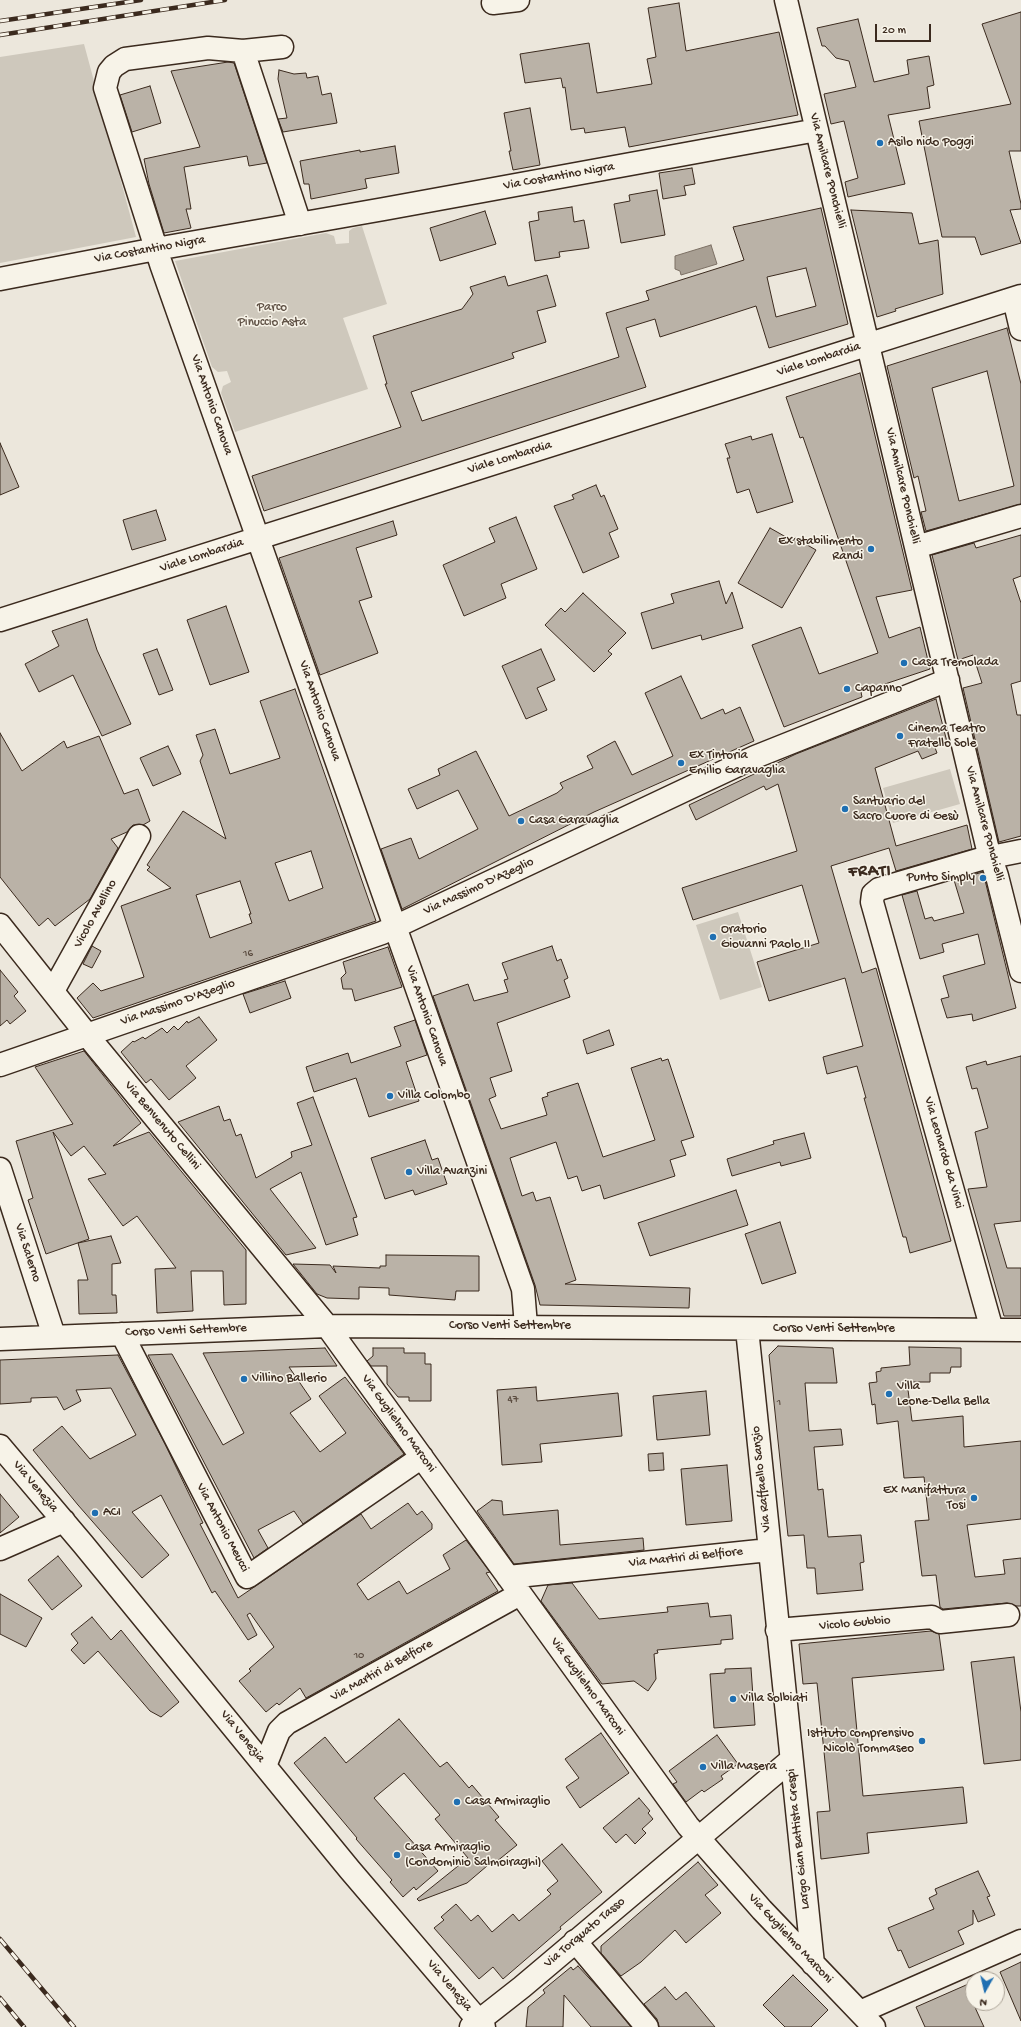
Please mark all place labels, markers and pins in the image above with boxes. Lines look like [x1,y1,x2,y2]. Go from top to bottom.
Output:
place label: Asilo nido Poggi [888,135,974,151]
marker: Asilo nido Poggi [875,138,885,148]
place label: Ex stabilimento Randi [778,534,863,565]
marker: Ex stabilimento Randi [866,544,876,554]
place label: Casa Tremolada [912,655,999,671]
marker: Casa Tremolada [899,658,909,668]
place label: Capanno [855,681,902,697]
marker: Capanno [842,684,852,694]
place label: Cinema Teatro Fratello Sole [908,721,986,752]
marker: Cinema Teatro Fratello Sole [895,731,905,741]
place label: Ex Tintoria Emilio Garavaglia [689,748,785,779]
marker: Ex Tintoria Emilio Garavaglia [676,758,686,768]
place label: Santuario del Sacro Cuore di Gesù [853,794,959,825]
marker: Santuario del Sacro Cuore di Gesù [840,804,850,814]
place label: Casa Garavaglia [529,813,619,829]
marker: Casa Garavaglia [516,816,526,826]
place label: Punto Simply [907,870,975,886]
marker: Punto Simply [978,873,988,883]
place label: Oratorio Giovanni Paolo II [721,922,810,953]
marker: Oratorio Giovanni Paolo II [708,932,718,942]
place label: Villa Colombo [398,1088,470,1104]
marker: Villa Colombo [385,1091,395,1101]
place label: Villa Avanzini [417,1164,487,1180]
marker: Villa Avanzini [404,1167,414,1177]
place label: Villino Ballerio [252,1371,327,1387]
marker: Villino Ballerio [239,1374,249,1384]
place label: Villa Leone-Della Bella [897,1379,990,1410]
marker: Villa Leone-Della Bella [884,1389,894,1399]
place label: Ex Manifattura Tosi [883,1483,966,1514]
marker: Ex Manifattura Tosi [969,1493,979,1503]
place label: ACI [103,1505,121,1521]
marker: ACI [90,1508,100,1518]
place label: Villa Solbiati [741,1691,808,1707]
marker: Villa Solbiati [728,1694,738,1704]
place label: Istituto comprensivo Nicolò Tommaseo [807,1726,914,1757]
marker: Istituto comprensivo Nicolò Tommaseo [917,1736,927,1746]
place label: Villa Masera [711,1759,777,1775]
marker: Villa Masera [698,1762,708,1772]
place label: Casa Armiraglio [465,1794,550,1810]
marker: Casa Armiraglio [452,1797,462,1807]
place label: Casa Armiraglio (Condominio Salmoiraghi) [405,1840,541,1871]
marker: Casa Armiraglio (Condominio Salmoiraghi) [392,1850,402,1860]

